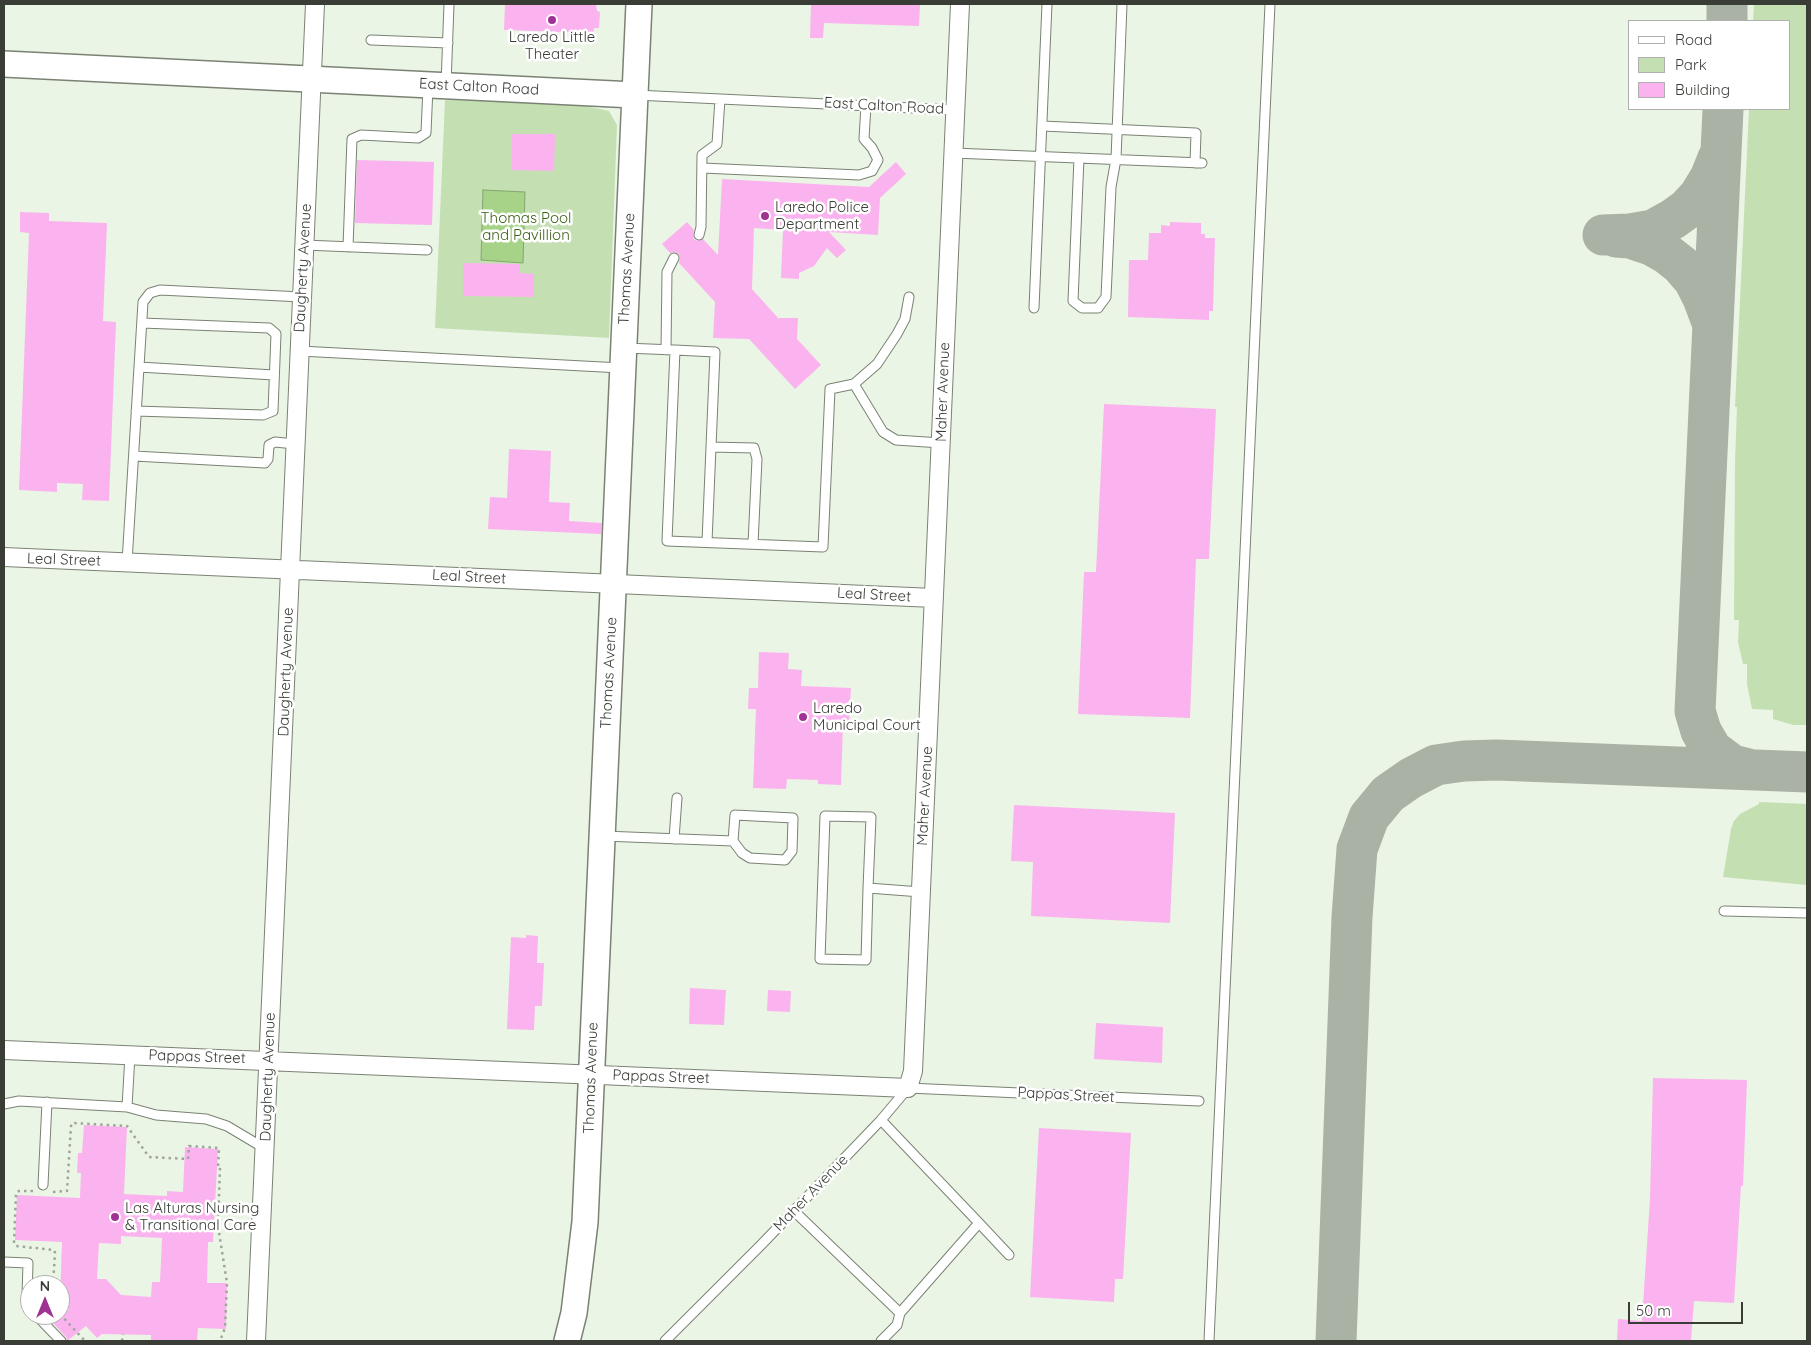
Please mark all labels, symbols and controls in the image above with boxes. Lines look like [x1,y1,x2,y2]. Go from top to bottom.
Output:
marker: Laredo Little Theater [546,14,558,26]
legend [1628,20,1791,110]
place label: Laredo Little Theater [509,28,595,63]
text: Road [1675,30,1712,49]
text: Park [1675,55,1707,74]
street label: East Calton Road [419,75,539,99]
text: Building [1675,80,1730,99]
street label: East Calton Road [824,94,944,118]
place label: Laredo Police Department [775,198,869,233]
street label: Daugherty Avenue [291,203,315,333]
park label: Thomas Pool and Pavillion [481,209,571,244]
marker: Laredo Police Department [759,210,771,222]
street label: Thomas Avenue [615,213,639,325]
street label: Maher Avenue [932,342,954,442]
street label: Leal Street [27,550,101,570]
street label: Leal Street [432,566,506,588]
street label: Leal Street [837,584,911,606]
street label: Daugherty Avenue [275,607,297,737]
street label: Thomas Avenue [597,617,621,729]
place label: Laredo Municipal Court [813,699,921,734]
marker: Laredo Municipal Court [797,711,809,723]
street label: Maher Avenue [913,746,937,846]
street label: Daugherty Avenue [257,1012,279,1142]
street label: Thomas Avenue [580,1022,602,1134]
street label: Pappas Street [148,1046,246,1068]
street label: Pappas Street [612,1066,710,1088]
street label: Pappas Street [1017,1083,1115,1107]
street label: Maher Avenue [770,1151,852,1235]
place label: Las Alturas Nursing & Transitional Care [125,1199,259,1234]
marker: Las Alturas Nursing & Transitional Care [109,1211,121,1223]
north arrow [20,1275,70,1325]
text: N [40,1277,50,1295]
scale bar [1631,1292,1746,1324]
text: 50 m [1636,1301,1671,1320]

